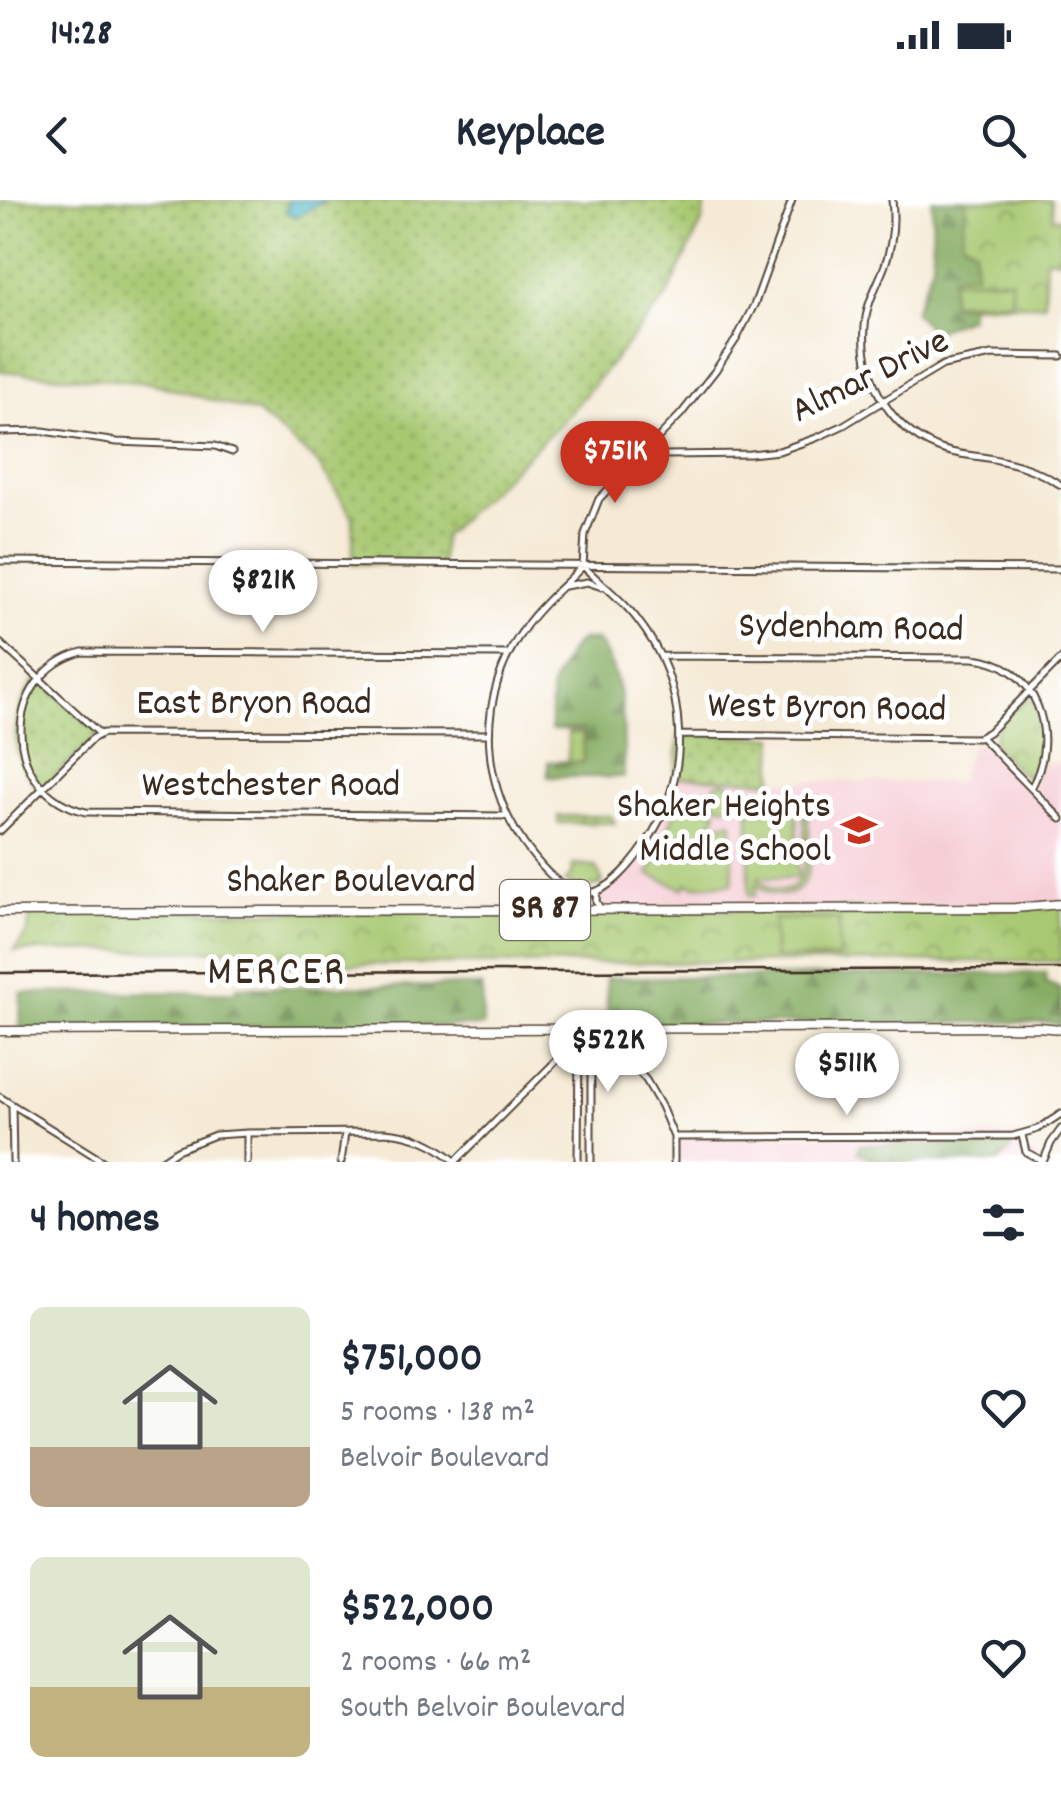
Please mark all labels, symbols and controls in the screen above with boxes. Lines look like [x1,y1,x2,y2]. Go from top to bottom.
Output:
text: 14:28 [50,8,112,63]
text: Keyplace [456,103,605,167]
icon: back [30,108,85,163]
icon: search [976,108,1031,163]
street label: Almar Drive [783,316,959,440]
pin: $751K [545,421,685,506]
text: $751K [582,430,648,476]
pin: $821K [193,550,333,635]
text: $821K [231,559,295,605]
street label: Sydenham Road [738,601,964,659]
street label: East Bryon Road [136,678,372,733]
street label: West Byron Road [707,680,947,740]
street label: Westchester Road [142,760,400,815]
place label: Shaker Heights Middle School [617,781,831,880]
school or university icon: Shaker Heights Middle School [840,811,878,849]
street label: Shaker Boulevard [226,856,476,911]
road number: SR 87 [500,880,590,940]
district label: MERCER [207,945,347,1005]
pin: $522K [538,1010,678,1095]
text: $522K [571,1019,645,1065]
pin: $511K [777,1033,917,1118]
text: $511K [817,1042,877,1088]
text: 4 homes [30,1192,160,1252]
icon: filters [976,1195,1031,1250]
text: $751,000 [340,1331,483,1391]
icon: home [110,1347,230,1467]
icon: heart [976,1380,1031,1435]
text: 5 rooms · 138 m² [340,1391,535,1437]
text: Belvoir Boulevard [340,1437,550,1483]
text: $522,000 [340,1581,494,1641]
icon: home [110,1597,230,1717]
icon: heart [976,1630,1031,1685]
text: 2 rooms · 66 m² [340,1641,531,1687]
text: South Belvoir Boulevard [340,1687,626,1733]

